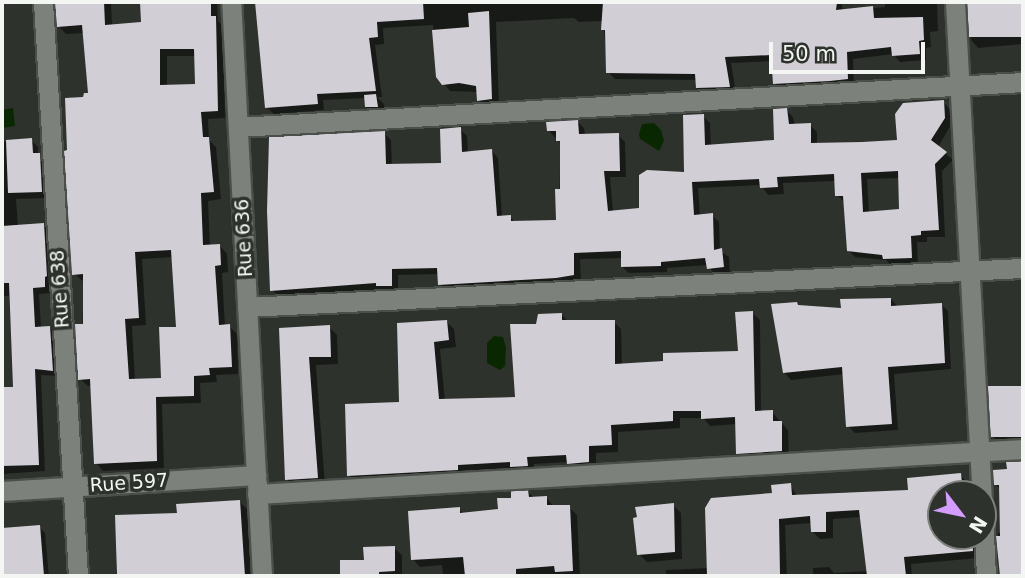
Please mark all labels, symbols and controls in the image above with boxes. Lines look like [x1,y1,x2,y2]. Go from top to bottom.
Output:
scale bar [773,28,929,72]
text: 50 m [782,42,836,66]
street label: Rue 636 [231,198,257,278]
street label: Rue 638 [46,249,74,329]
street label: Rue 597 [89,469,169,497]
north arrow [927,480,997,550]
text: N [965,512,992,538]

